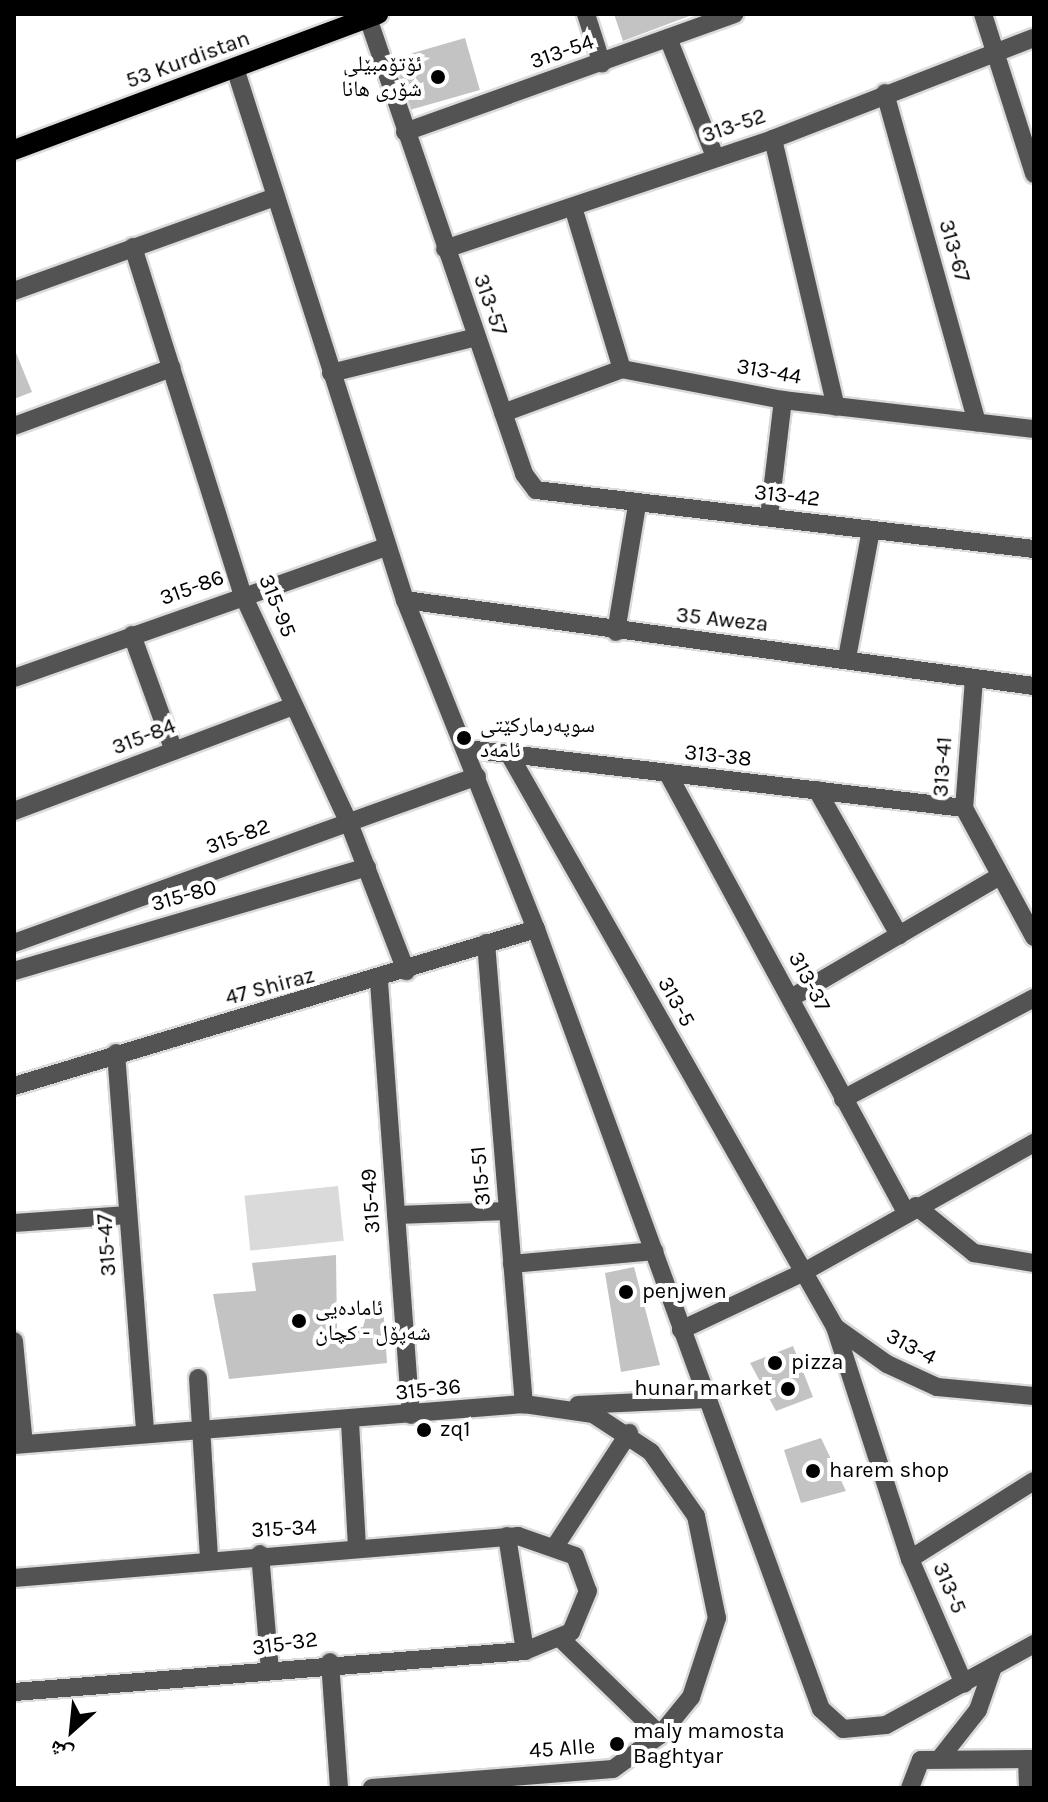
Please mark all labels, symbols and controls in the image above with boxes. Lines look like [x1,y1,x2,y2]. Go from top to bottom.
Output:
street label: 53 Kurdistan [122,25,254,95]
street label: 313-54 [527,29,597,75]
place label: ئۆتۆمبێلی شۆری هانا [342,51,422,102]
marker: ئۆتۆمبێلی شۆری هانا [429,68,447,86]
street label: 313-52 [698,103,770,149]
street label: 313-67 [933,217,975,285]
street label: 313-57 [467,271,513,339]
street label: 313-44 [734,353,804,391]
street label: 313-42 [753,479,821,513]
street label: 315-86 [156,564,228,612]
street label: 315-95 [252,571,302,641]
street label: 35 Aweza [675,602,769,638]
place label: سوپەرمارکێتی ئامەد [480,712,595,764]
street label: 315-84 [108,713,180,761]
marker: سوپەرمارکێتی ئامەد [455,729,473,747]
street label: 313-41 [928,736,958,798]
street label: 313-38 [683,739,753,773]
street label: 315-82 [202,813,274,861]
street label: 315-80 [148,874,220,918]
street label: 313-37 [782,947,836,1017]
street label: 47 Shiraz [222,962,318,1012]
street label: 313-5 [652,972,700,1032]
street label: 315-51 [465,1145,497,1207]
street label: 315-49 [356,1167,386,1235]
street label: 315-47 [92,1213,122,1277]
place label: penjwen [642,1279,727,1305]
marker: penjwen [617,1283,635,1301]
place label: ئامادەیی شەپۆل - کچان [315,1295,431,1346]
marker: ئامادەیی شەپۆل - کچان [290,1312,308,1330]
street label: 313-4 [881,1323,941,1371]
place label: pizza [791,1350,843,1376]
marker: pizza [766,1354,784,1372]
street label: 315-36 [394,1373,462,1407]
place label: hunar market [634,1376,772,1402]
marker: hunar market [779,1380,797,1398]
place label: zq1 [440,1417,471,1443]
marker: zq1 [415,1421,433,1439]
place label: harem shop [829,1458,949,1484]
marker: harem shop [804,1462,822,1480]
street label: 315-34 [251,1514,317,1544]
street label: 313-5 [926,1558,972,1618]
street label: 315-32 [250,1626,320,1662]
north arrow [32,1690,112,1770]
place label: maly mamosta Baghtyar [633,1718,785,1770]
street label: 45 Alle [528,1734,596,1764]
text: ش [45,1735,77,1768]
marker: maly mamosta Baghtyar [608,1735,626,1753]

